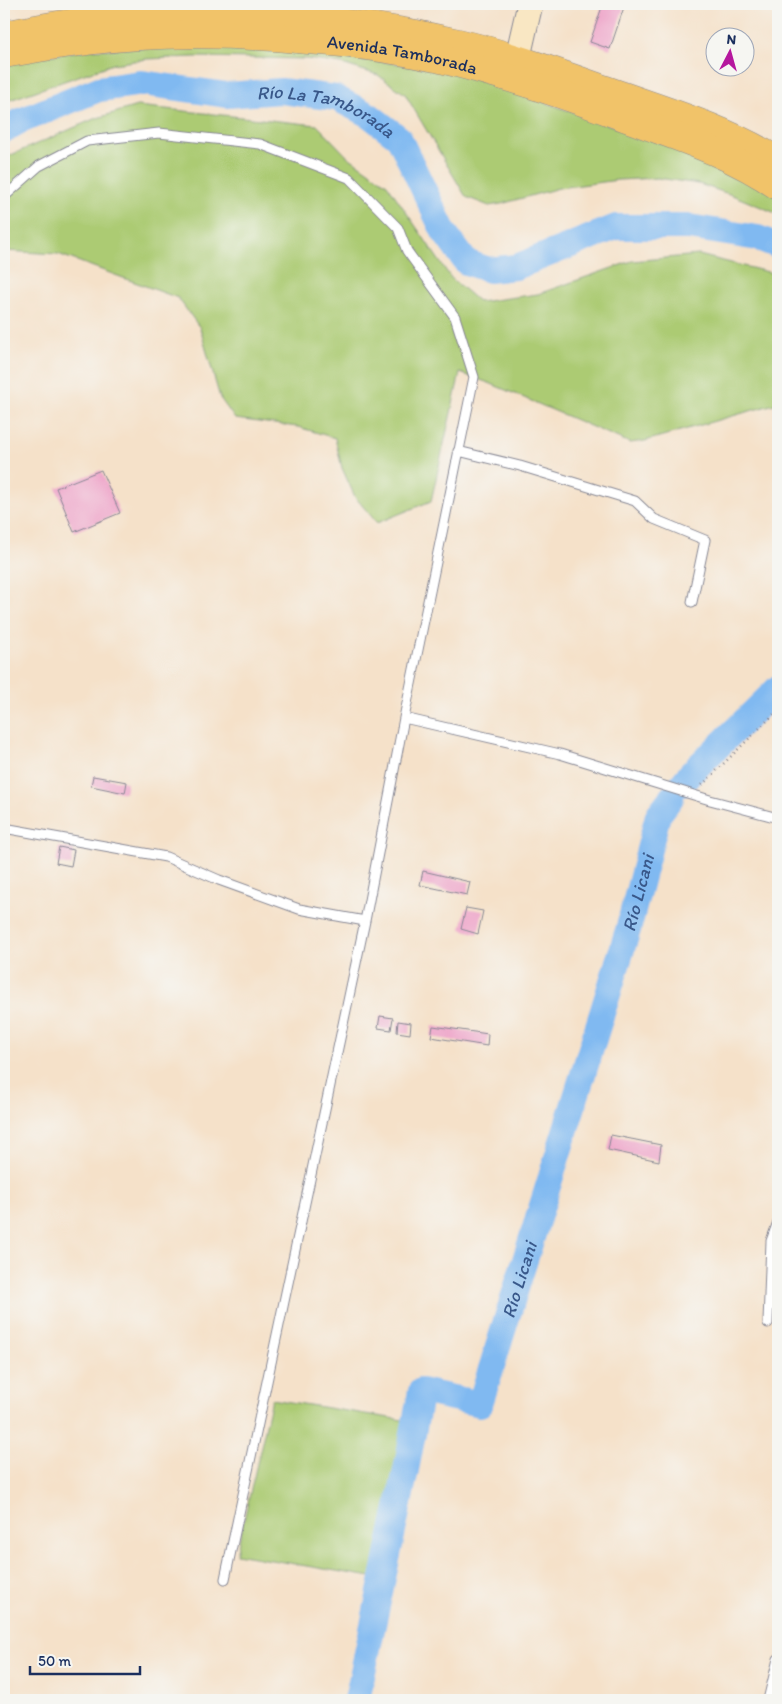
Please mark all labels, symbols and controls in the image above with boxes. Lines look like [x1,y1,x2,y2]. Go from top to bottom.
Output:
north arrow [704,28,754,78]
street label: Avenida Tamborada [326,31,481,79]
text: N [726,31,737,49]
water label: Río La Tamborada [256,79,400,142]
water label: Río Licani [617,850,659,934]
water label: Río Licani [496,1237,542,1321]
scale bar [30,1644,140,1676]
text: 50 m [38,1652,71,1670]

